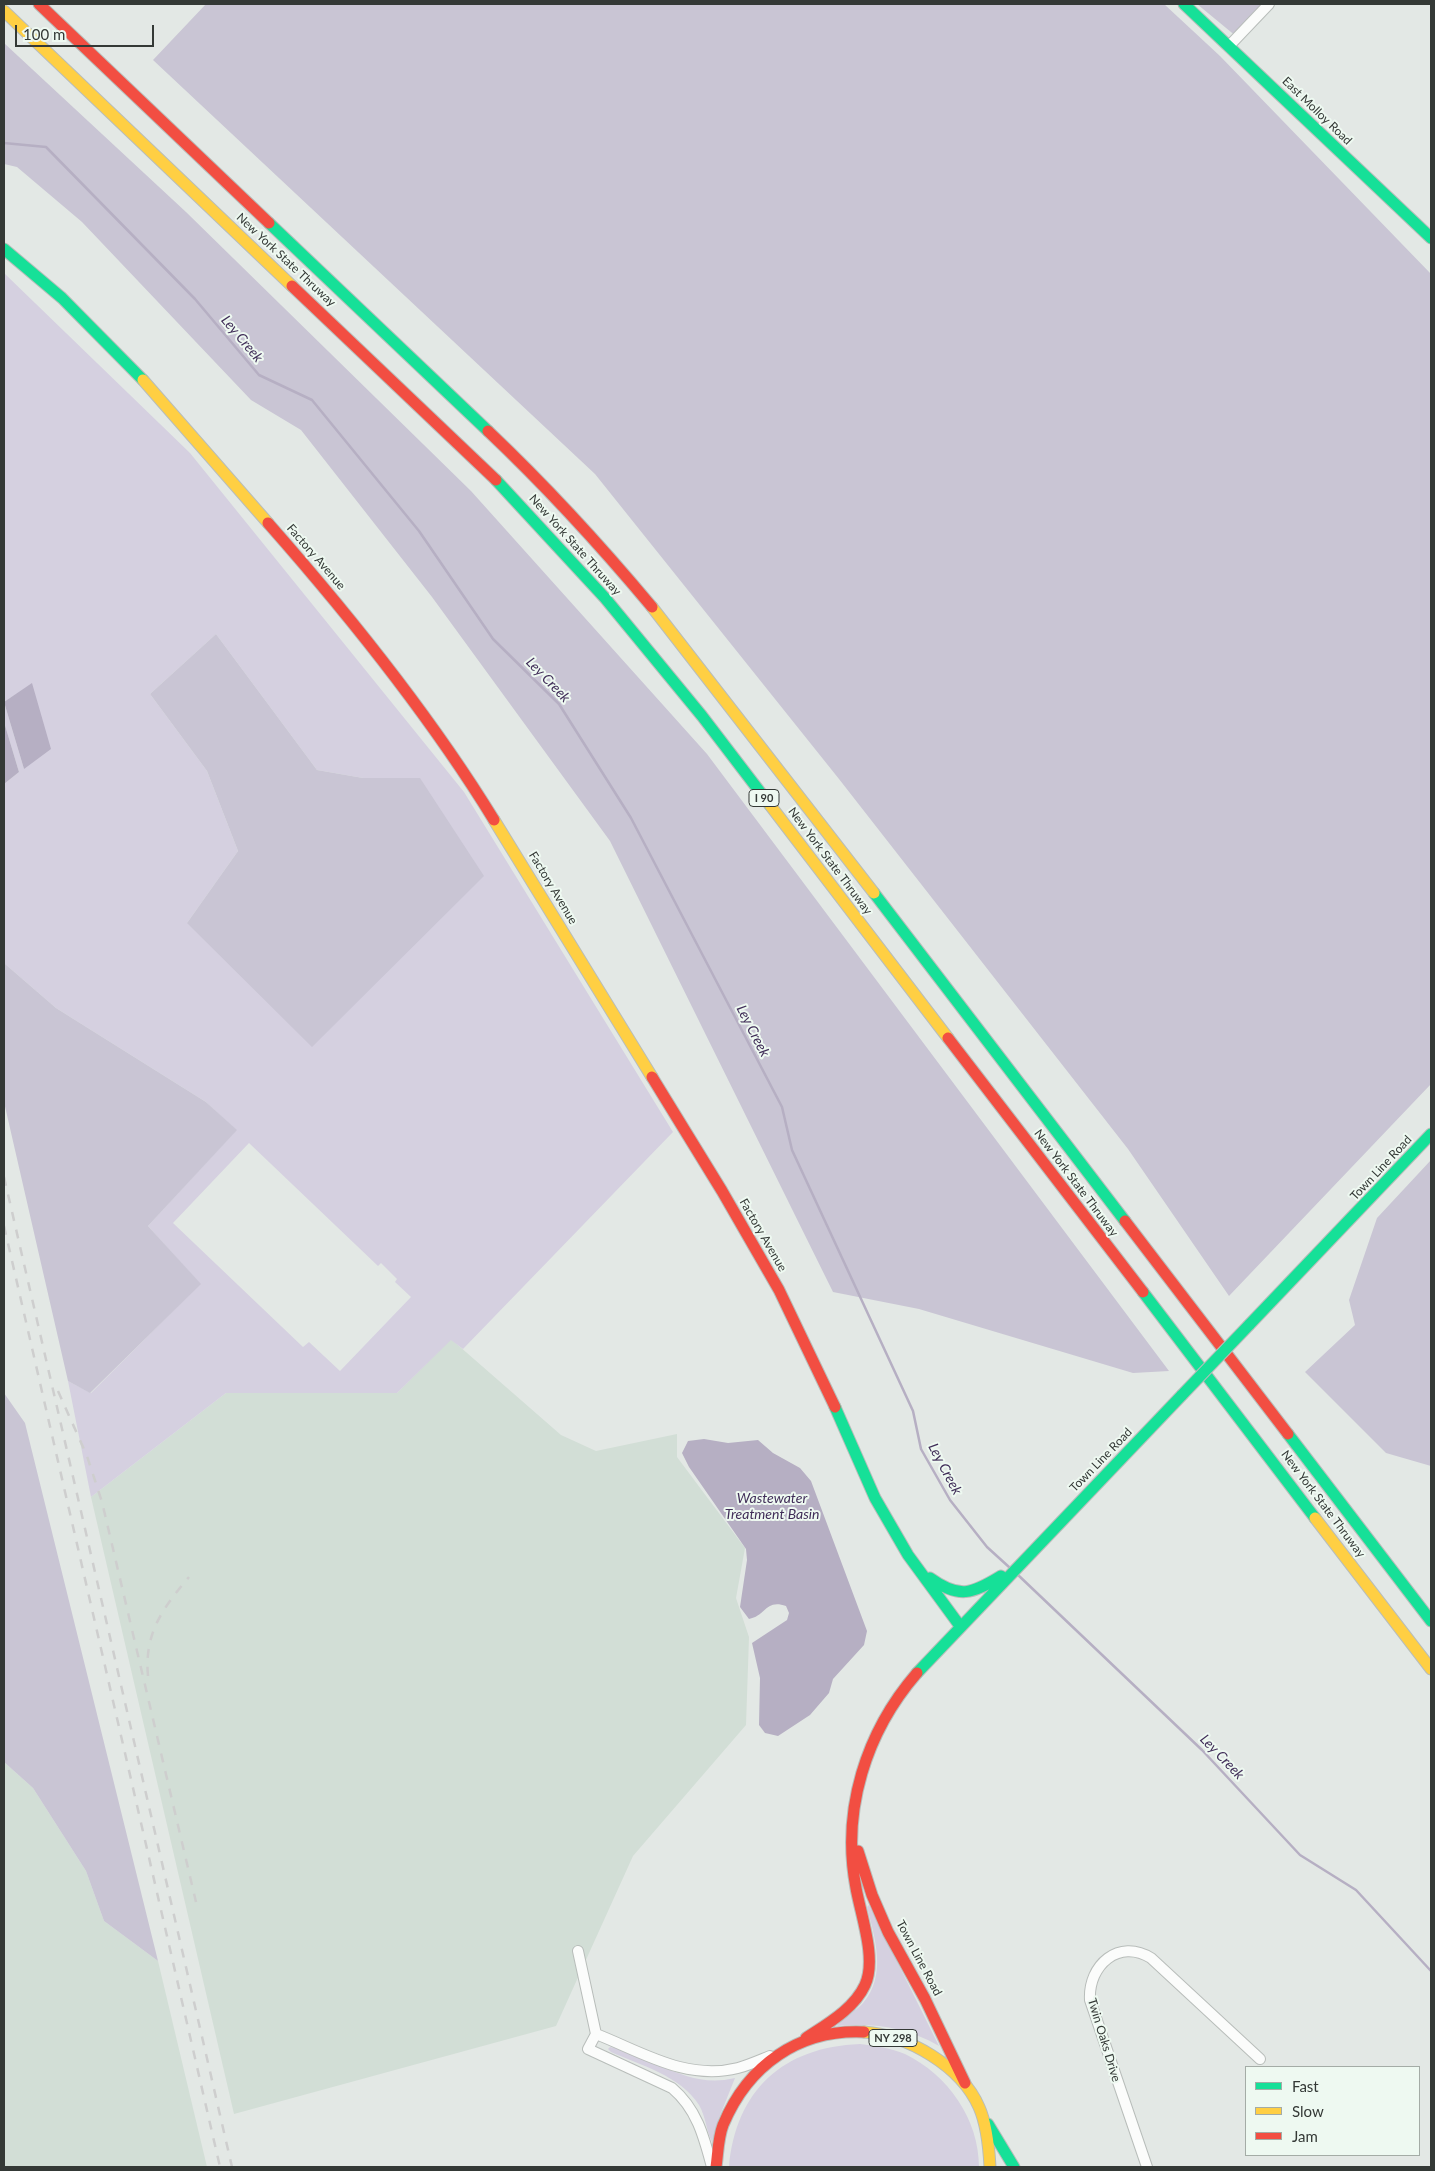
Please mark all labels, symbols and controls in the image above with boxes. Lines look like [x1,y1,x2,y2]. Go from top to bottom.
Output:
scale bar [18,15,156,47]
text: 100 m [23,25,65,43]
street label: East Molloy Road [1279,74,1355,148]
street label: New York State Thruway [233,210,339,310]
water label: Ley Creek [218,312,266,366]
street label: New York State Thruway [526,492,624,598]
street label: Factory Avenue [284,521,348,593]
water label: Ley Creek [523,654,573,706]
road number: I 90 [749,790,779,806]
street label: New York State Thruway [785,805,875,917]
street label: Factory Avenue [526,849,580,927]
water label: Ley Creek [733,1002,773,1060]
street label: New York State Thruway [1031,1127,1121,1239]
street label: Town Line Road [1347,1133,1415,1203]
street label: Factory Avenue [736,1196,790,1274]
street label: Town Line Road [1067,1425,1135,1495]
water label: Ley Creek [924,1440,966,1498]
street label: New York State Thruway [1278,1448,1368,1560]
water label: Wastewater Treatment Basin [725,1490,819,1522]
water label: Ley Creek [1197,1731,1247,1783]
street label: Town Line Road [893,1918,945,1998]
street label: Twin Oaks Drive [1084,1997,1124,2083]
road number: NY 298 [869,2030,917,2046]
legend [1245,2066,1420,2156]
text: Fast [1292,2077,1319,2095]
text: Slow [1292,2102,1324,2120]
text: Jam [1292,2127,1318,2145]

